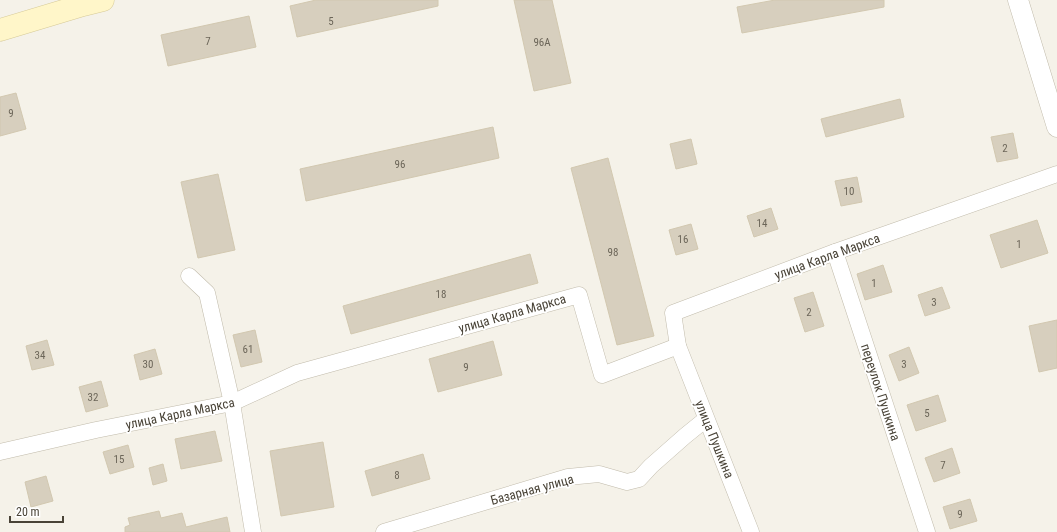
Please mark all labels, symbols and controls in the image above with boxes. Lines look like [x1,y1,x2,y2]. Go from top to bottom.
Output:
house number: 5 [328,15,334,28]
house number: 7 [205,35,211,48]
house number: 96А [533,36,551,49]
house number: 9 [8,107,14,120]
house number: 2 [1002,142,1008,155]
house number: 96 [395,158,405,171]
house number: 10 [844,185,854,198]
house number: 14 [757,217,768,230]
street label: улица Карла Маркса [772,230,882,282]
house number: 16 [678,233,688,246]
house number: 1 [1016,238,1022,251]
house number: 98 [608,246,618,259]
house number: 1 [871,277,877,290]
house number: 18 [436,288,446,301]
street label: улица Карла Маркса [457,291,568,336]
house number: 3 [931,296,937,309]
house number: 2 [806,306,812,319]
street label: переулок Пушкина [858,342,903,443]
house number: 61 [243,343,253,356]
house number: 34 [35,349,46,362]
house number: 30 [143,358,153,371]
house number: 3 [901,358,907,371]
house number: 9 [463,361,469,374]
house number: 32 [88,391,98,404]
street label: улица Карла Маркса [124,395,236,432]
street label: улица Пушкина [692,398,737,480]
house number: 5 [924,407,930,420]
house number: 15 [114,453,124,466]
house number: 7 [940,459,946,472]
house number: 8 [394,469,400,482]
street label: Базарная улица [489,471,575,508]
scale bar [10,498,63,524]
text: 20 m [16,505,40,519]
house number: 9 [957,508,963,521]

